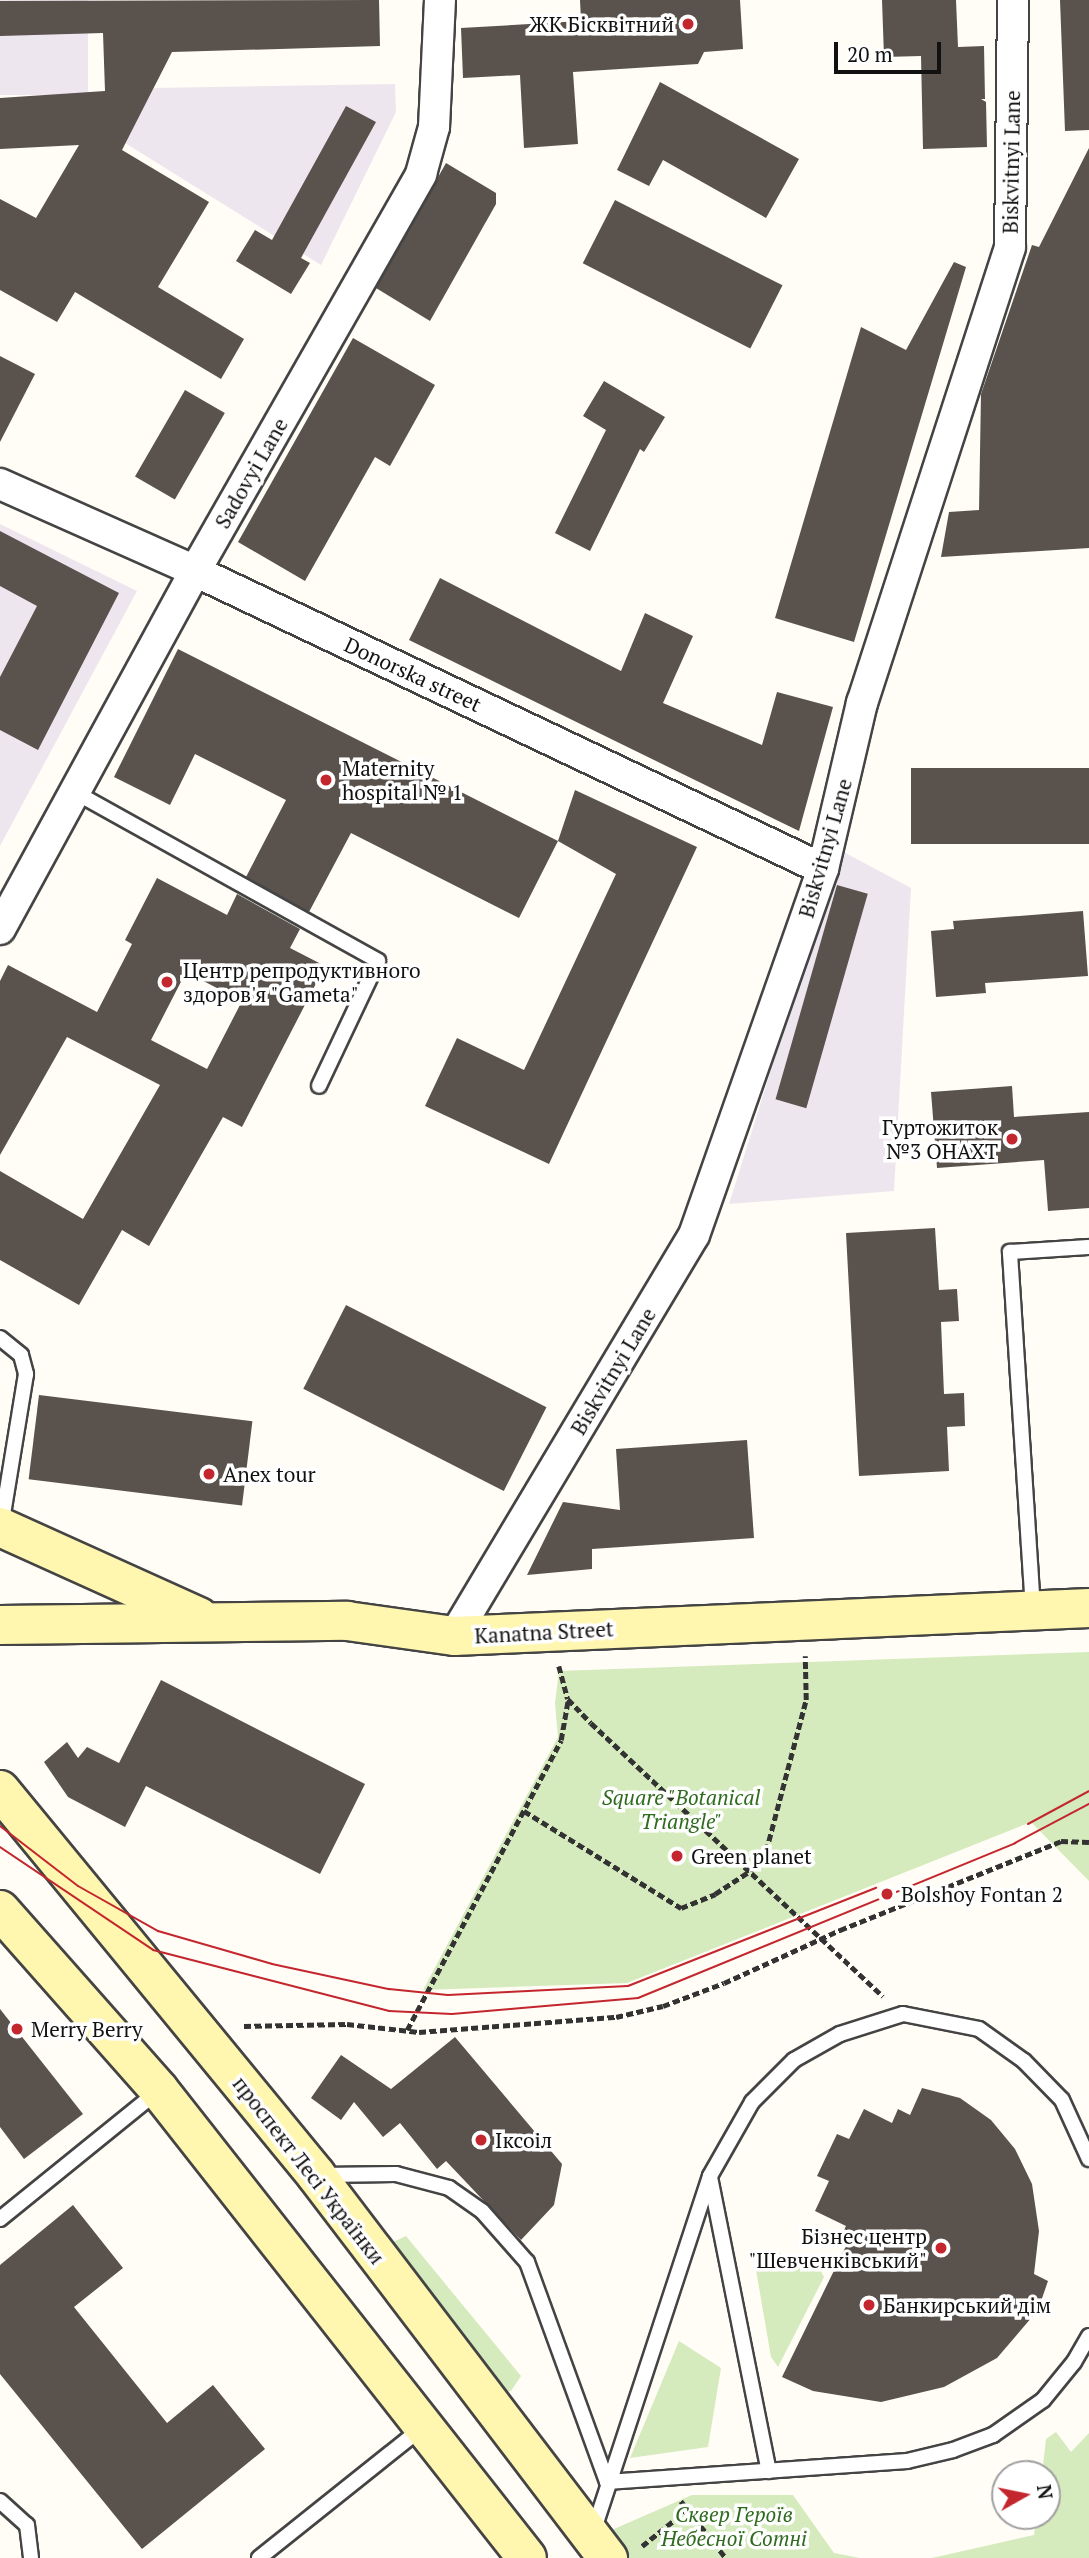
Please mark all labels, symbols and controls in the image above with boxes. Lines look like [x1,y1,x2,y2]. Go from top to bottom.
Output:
place label: ЖК Бісквітний [529,11,674,37]
marker: ЖК Бісквітний [680,16,696,32]
scale bar [837,28,944,72]
text: 20 m [847,40,893,68]
street label: Biskvitnyi Lane [997,90,1025,234]
street label: Sadovyi Lane [209,413,293,533]
street label: Donorska street [341,631,485,717]
place label: Maternity hospital № 1 [342,755,463,805]
marker: Maternity hospital № 1 [316,770,336,790]
street label: Biskvitnyi Lane [793,776,857,920]
place label: Центр репродуктивного здоров'я "Gameta" [183,957,421,1007]
marker: Центр репродуктивного здоров'я "Gameta" [157,972,177,992]
place label: Гуртожиток №3 ОНАХТ [882,1114,998,1164]
marker: Гуртожиток №3 ОНАХТ [1004,1131,1020,1147]
street label: Biskvitnyi Lane [565,1303,661,1439]
place label: Anex tour [223,1461,316,1487]
marker: Anex tour [201,1466,217,1482]
street label: Kanatna Street [474,1616,614,1648]
park label: Square "Botanical Triangle" [601,1784,761,1834]
place label: Green planet [691,1843,812,1869]
marker: Green planet [669,1848,685,1864]
place label: Bolshoy Fontan 2 [901,1881,1063,1907]
marker: Bolshoy Fontan 2 [879,1886,895,1902]
place label: Merry Berry [31,2016,143,2042]
marker: Merry Berry [9,2021,25,2037]
street label: проспект Лесі Українки [228,2071,390,2269]
place label: Іксоіл [495,2127,552,2153]
marker: Іксоіл [473,2132,489,2148]
place label: Бізнес центр "Шевченківський" [748,2223,927,2273]
marker: Бізнес центр "Шевченківський" [933,2240,949,2256]
place label: Банкирський дім [883,2292,1052,2318]
marker: Банкирський дім [861,2297,877,2313]
north arrow [991,2460,1061,2530]
text: N [1032,2483,1059,2501]
park label: Сквер Героїв Небесної Сотні [661,2501,807,2551]

